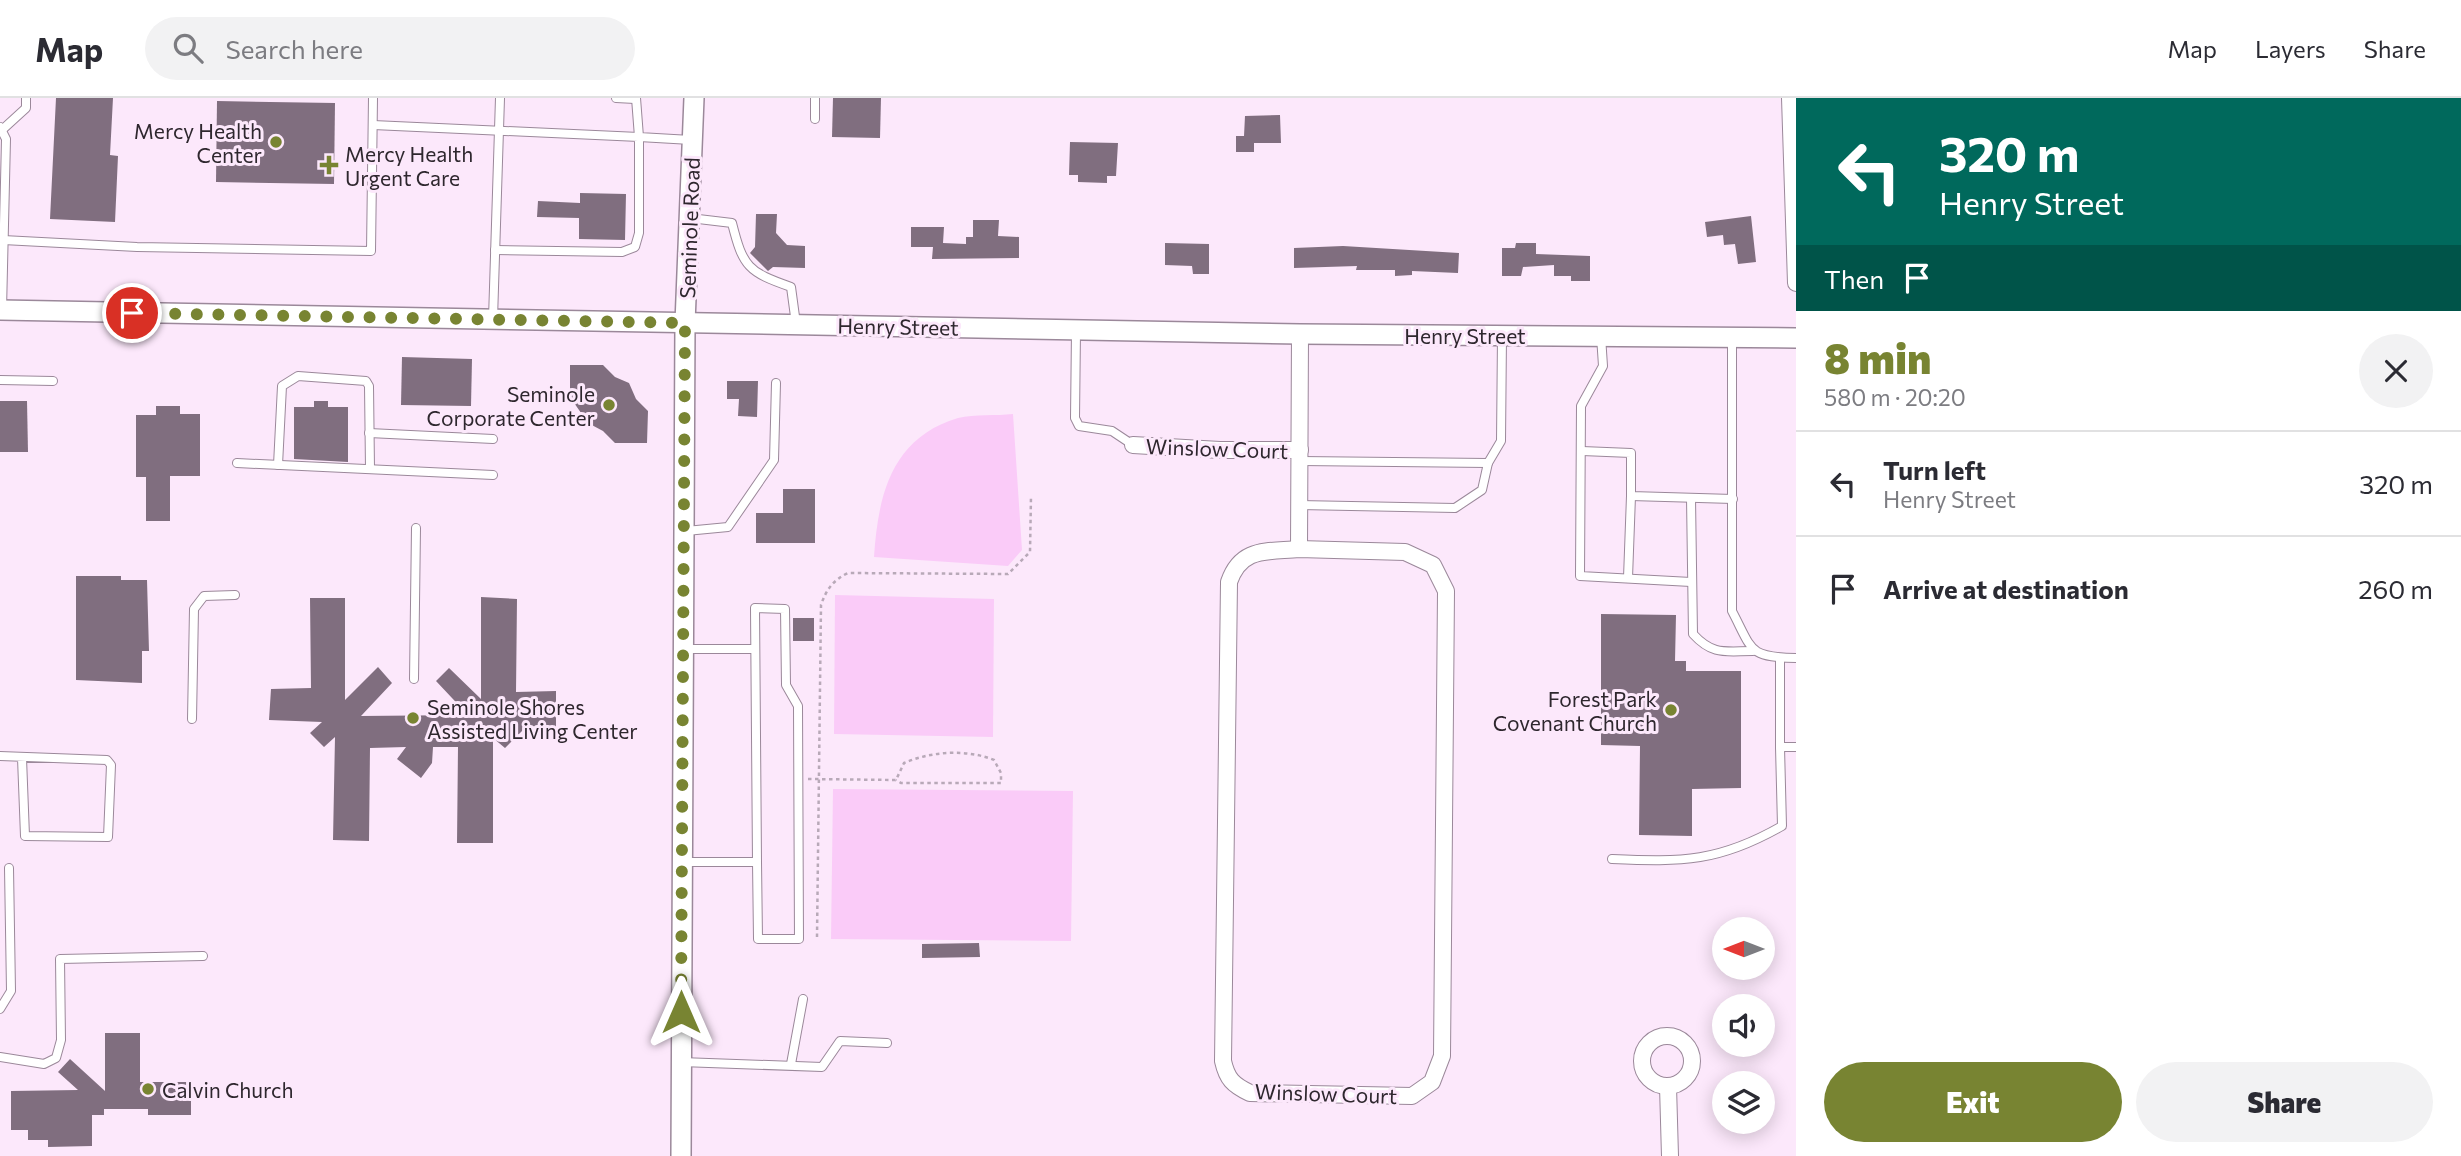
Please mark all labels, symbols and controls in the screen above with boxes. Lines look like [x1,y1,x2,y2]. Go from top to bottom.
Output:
search box [145,17,635,80]
text: Map [35,28,103,69]
icon: search [169,29,207,67]
text: Search here [225,33,363,64]
text: Map [2168,34,2217,63]
text: Layers [2255,34,2326,63]
text: Share [2364,34,2426,63]
place label: Mercy Health Center [134,118,262,167]
text: 320 m [1939,122,2080,182]
icon: left [1824,126,1915,217]
marker: Mercy Health Center [268,134,284,150]
place label: Mercy Health Urgent Care [345,141,473,190]
marker: Mercy Health Urgent Care [319,155,339,175]
street label: Seminole Road [674,157,704,299]
text: Henry Street [1939,182,2124,222]
icon: arrive [1898,259,1936,297]
text: Then [1824,263,1884,294]
pin [102,283,162,343]
icon: arrive [113,294,151,332]
street label: Henry Street [837,312,959,340]
street label: Henry Street [1404,323,1526,348]
text: 8 min [1824,331,1932,383]
button: close [2359,334,2433,408]
place label: Seminole Corporate Center [427,381,595,430]
text: 580 m · 20:20 [1824,383,1966,411]
marker: Seminole Corporate Center [601,397,617,413]
street label: Winslow Court [1145,433,1289,463]
text: Turn left [1883,454,1986,485]
icon: left [1824,465,1862,503]
text: 320 m [2359,468,2433,499]
text: Henry Street [1883,485,2016,513]
icon: arrive [1824,570,1862,608]
text: Arrive at destination [1883,573,2129,604]
text: 260 m [2358,573,2433,604]
place label: Forest Park Covenant Church [1493,686,1657,735]
place label: Seminole Shores Assisted Living Center [427,694,638,743]
marker: Forest Park Covenant Church [1663,702,1679,718]
marker: Seminole Shores Assisted Living Center [405,710,421,726]
north arrow [1712,917,1774,980]
map controls [1712,917,1775,1134]
position arrow [644,975,718,1049]
button: sound [1712,994,1775,1057]
button: Exit [1824,1062,2122,1142]
button: Share [2136,1062,2433,1142]
button: layers [1712,1071,1775,1134]
place label: Calvin Church [162,1077,294,1102]
street label: Winslow Court [1254,1078,1398,1108]
marker: Calvin Church [140,1081,156,1097]

